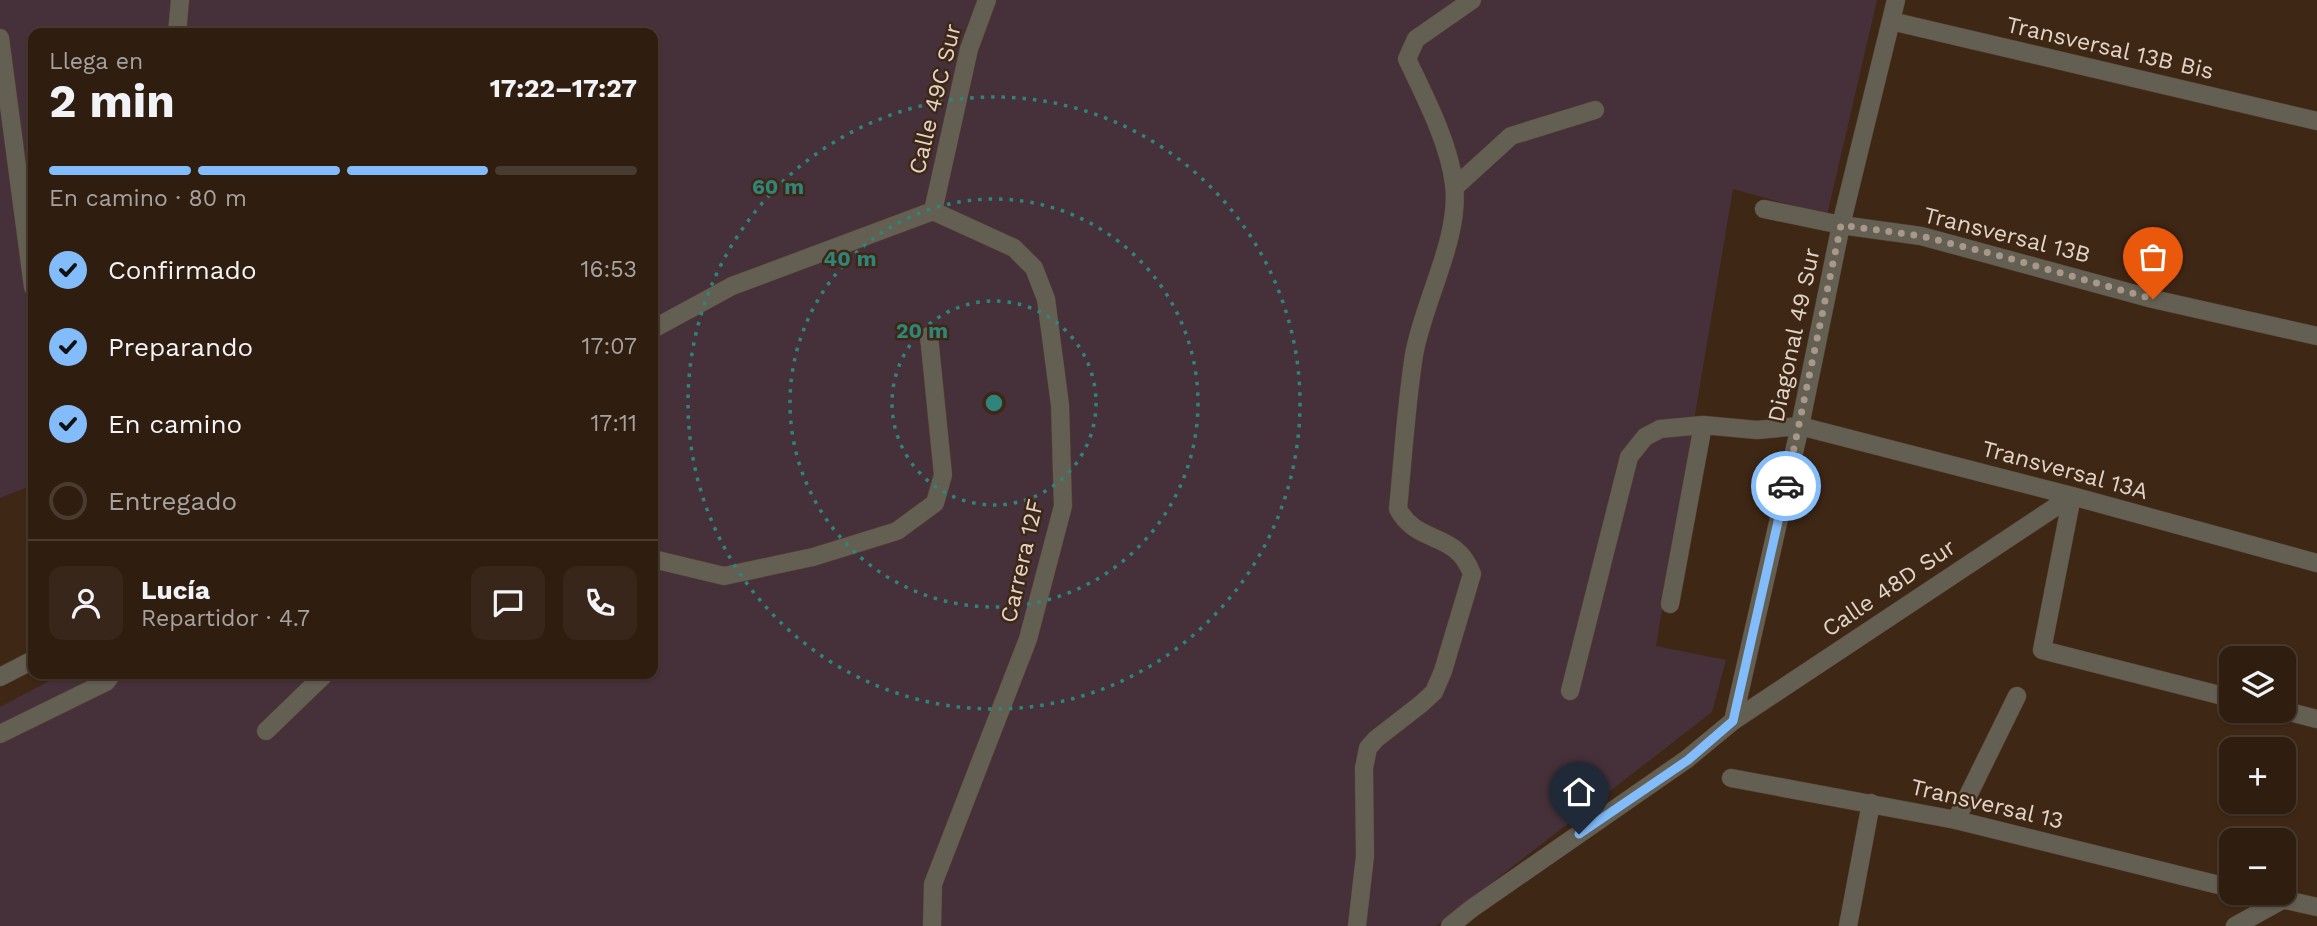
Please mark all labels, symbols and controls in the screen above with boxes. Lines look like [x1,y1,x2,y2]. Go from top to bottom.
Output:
street label: Transversal 13B Bis [2004,11,2216,85]
street label: Calle 49C Sur [903,21,967,177]
text: Llega en [49,48,143,75]
text: 17:22–17:27 [490,73,637,103]
text: 2 min [49,74,175,128]
text: 60 m [752,174,804,199]
text: En camino · 80 m [49,185,247,212]
street label: Transversal 13B [1921,201,2093,269]
pin [2123,227,2183,299]
icon: bag [2134,238,2172,276]
street label: Diagonal 49 Sur [1762,245,1826,425]
text: 40 m [824,246,876,271]
icon: check [49,251,87,289]
text: Confirmado [108,255,257,285]
text: 16:53 [580,256,637,283]
text: 20 m [896,318,948,343]
icon: check [49,328,87,366]
text: Preparando [108,332,253,362]
text: 17:07 [582,333,637,360]
centre of rings [982,391,1006,415]
icon: check [49,405,87,443]
text: En camino [108,409,242,439]
text: 17:11 [590,410,637,437]
street label: Transversal 13A [1979,435,2151,505]
courier [1751,451,1821,521]
icon: car [1767,467,1805,505]
text: Entregado [108,486,237,516]
street label: Carrera 12F [995,497,1049,625]
street label: Calle 48D Sur [1817,534,1961,642]
button: person [49,566,123,640]
button: chat [471,566,545,640]
button: phone [563,566,637,640]
text: Lucía [141,575,210,605]
text: Repartidor · 4.7 [141,605,310,632]
map controls [2219,646,2296,905]
button: layers [2219,646,2296,723]
button: + [2219,737,2296,814]
pin [1549,762,1609,834]
icon: home [1560,773,1598,811]
street label: Transversal 13 [1908,773,2066,835]
button: − [2219,828,2296,905]

